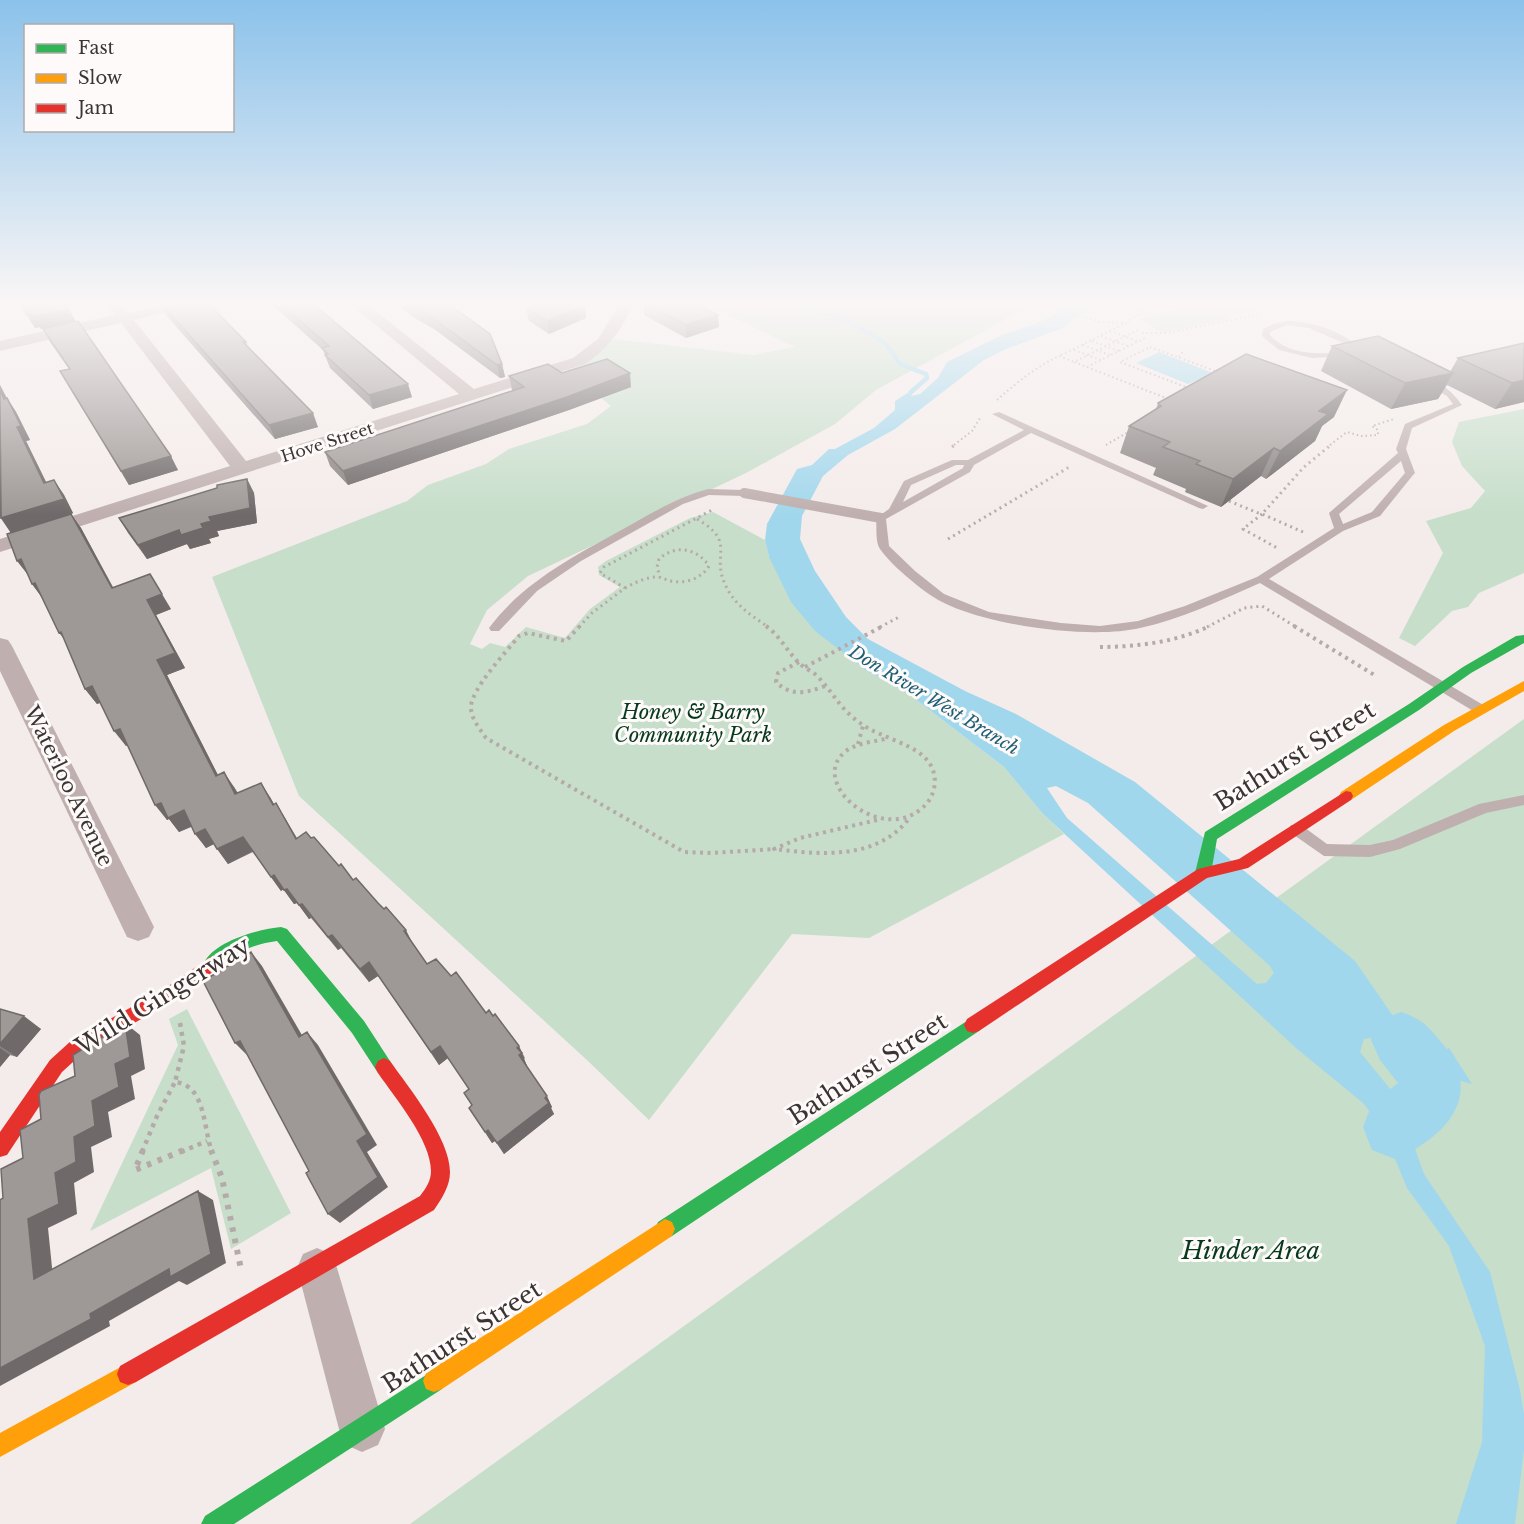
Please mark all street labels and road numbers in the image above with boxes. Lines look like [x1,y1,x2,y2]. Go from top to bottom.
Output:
street label: Hove Street [278,418,376,466]
street label: Bathurst Street [1209,695,1380,817]
street label: Waterloo Avenue [19,701,118,870]
street label: Wild Gingerway [69,930,256,1062]
street label: Bathurst Street [783,1006,953,1131]
street label: Bathurst Street [377,1274,547,1399]

